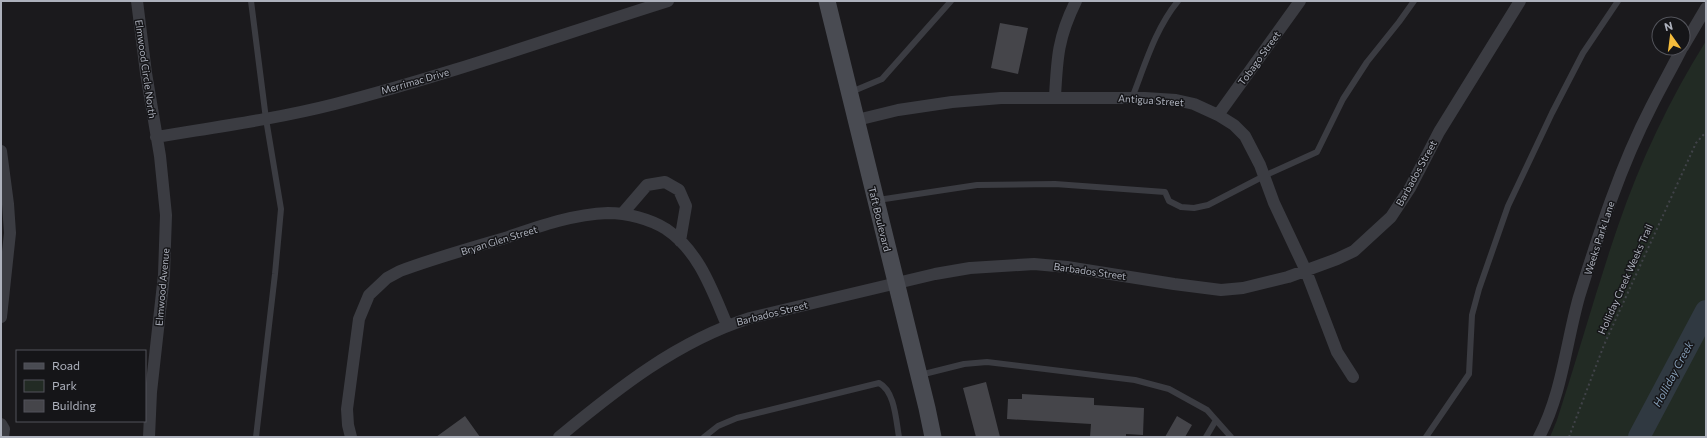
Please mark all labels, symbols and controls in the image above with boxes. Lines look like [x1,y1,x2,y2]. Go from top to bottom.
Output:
north arrow [1651,16,1691,56]
street label: Elmwood Circle North [133,19,159,119]
text: N [1663,19,1674,33]
street label: Tobago Street [1235,28,1283,88]
street label: Merrimac Drive [380,66,450,96]
street label: Antigua Street [1118,92,1184,108]
street label: Barbados Street [1393,138,1439,208]
street label: Taft Boulevard [866,185,894,253]
street label: Weeks Park Lane [1581,200,1617,276]
street label: Holliday Creek Weeks Trail [1595,222,1655,336]
street label: Bryan Glen Street [459,223,539,257]
street label: Elmwood Avenue [153,248,171,326]
street label: Barbados Street [1053,260,1127,282]
street label: Barbados Street [735,298,809,328]
water label: Holliday Creek [1650,338,1696,409]
legend [16,350,146,422]
text: Road [52,358,80,372]
text: Park [52,378,78,392]
text: Building [52,398,96,412]

